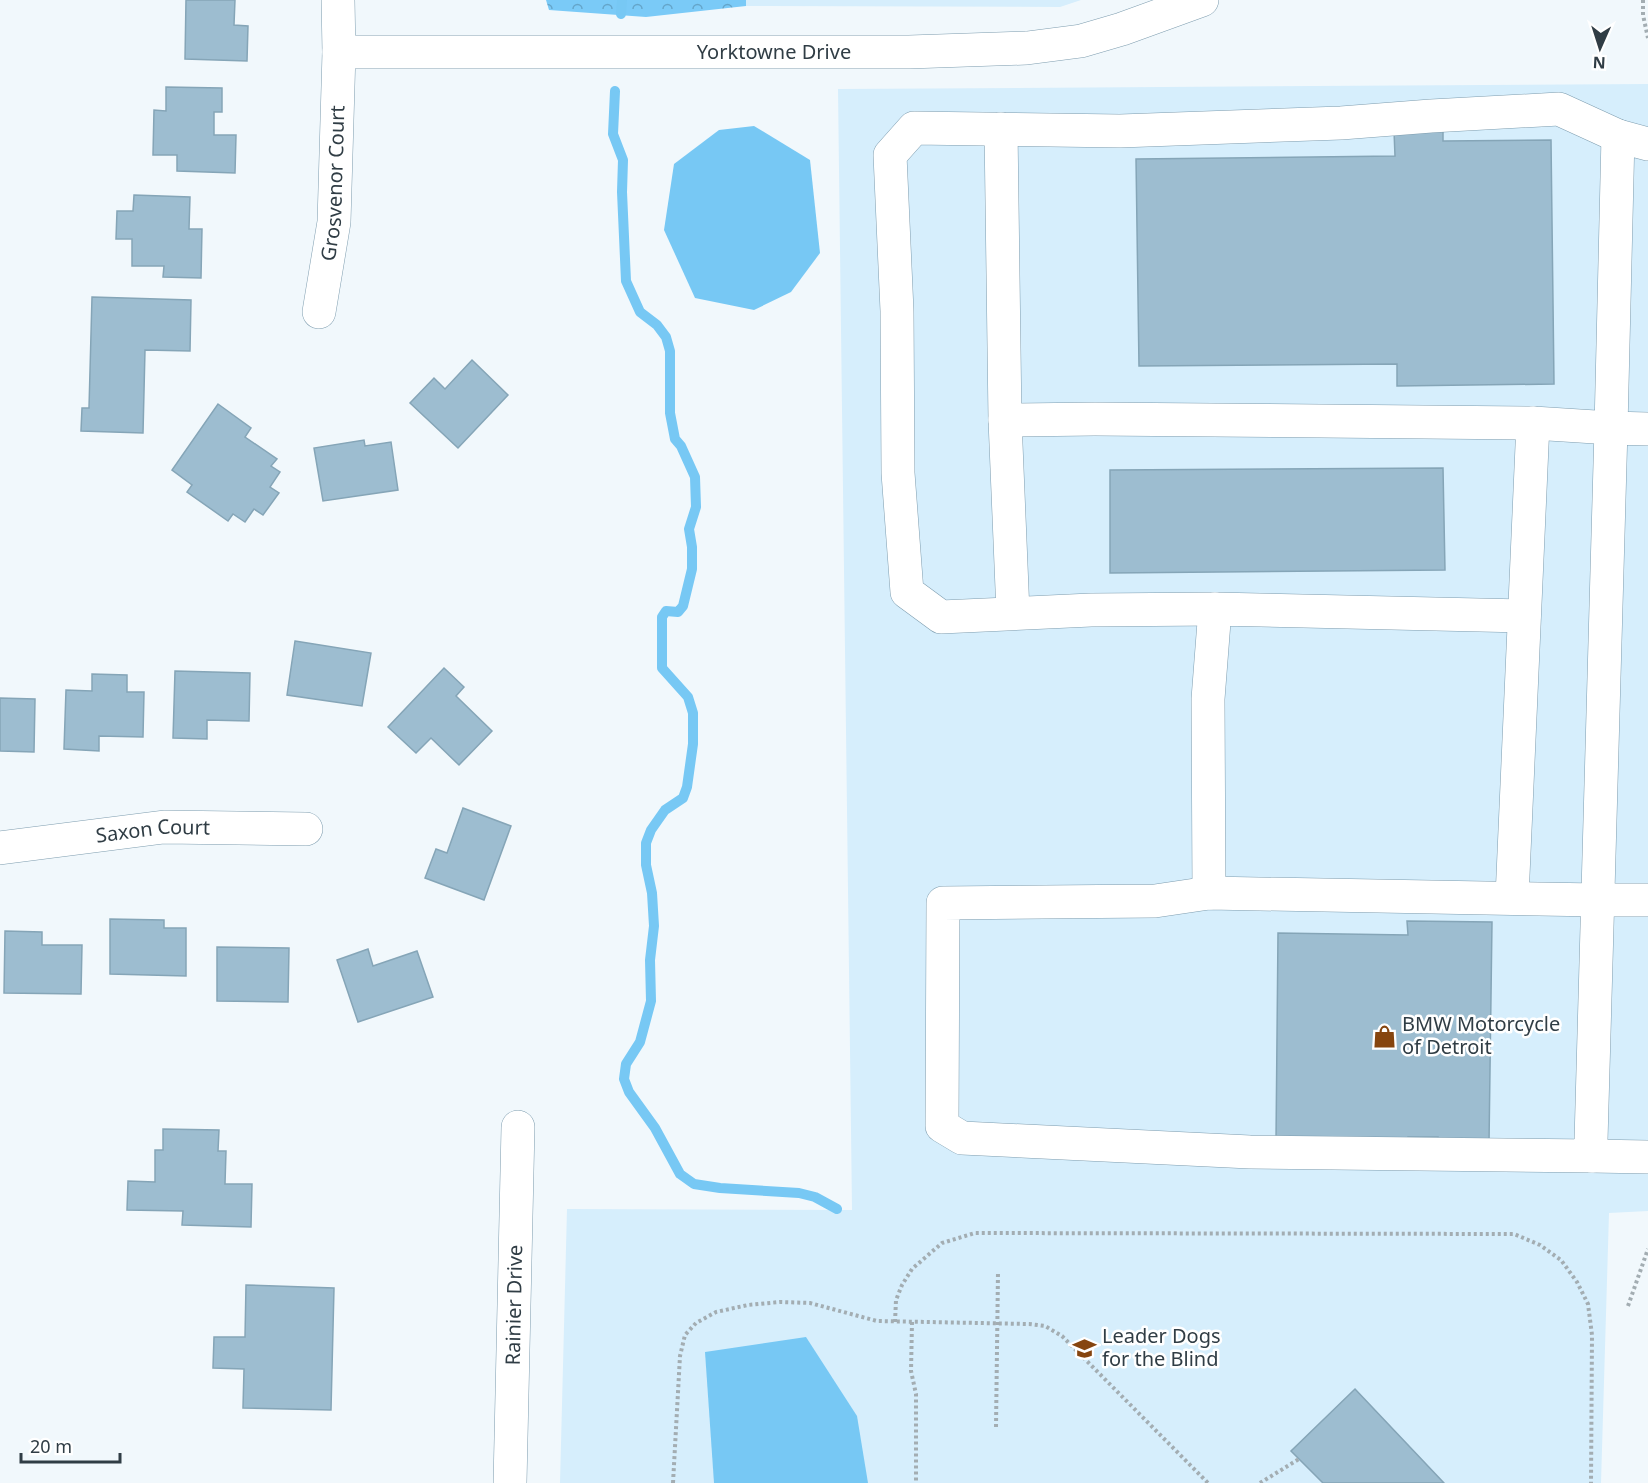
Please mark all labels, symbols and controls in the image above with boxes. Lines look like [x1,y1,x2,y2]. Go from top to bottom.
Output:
north arrow [1570,18,1630,78]
street label: Yorktowne Drive [697,38,851,65]
text: N [1592,52,1606,74]
street label: Grosvenor Court [314,105,350,263]
street label: Saxon Court [94,812,210,849]
place label: BMW Motorcycle of Detroit [1402,1010,1560,1060]
shop icon: BMW Motorcycle of Detroit [1371,1023,1397,1049]
street label: Rainier Drive [499,1244,528,1366]
place label: Leader Dogs for the Blind [1102,1322,1221,1372]
school or university icon: Leader Dogs for the Blind [1071,1335,1097,1361]
scale bar [21,1426,120,1464]
text: 20 m [30,1434,72,1458]

